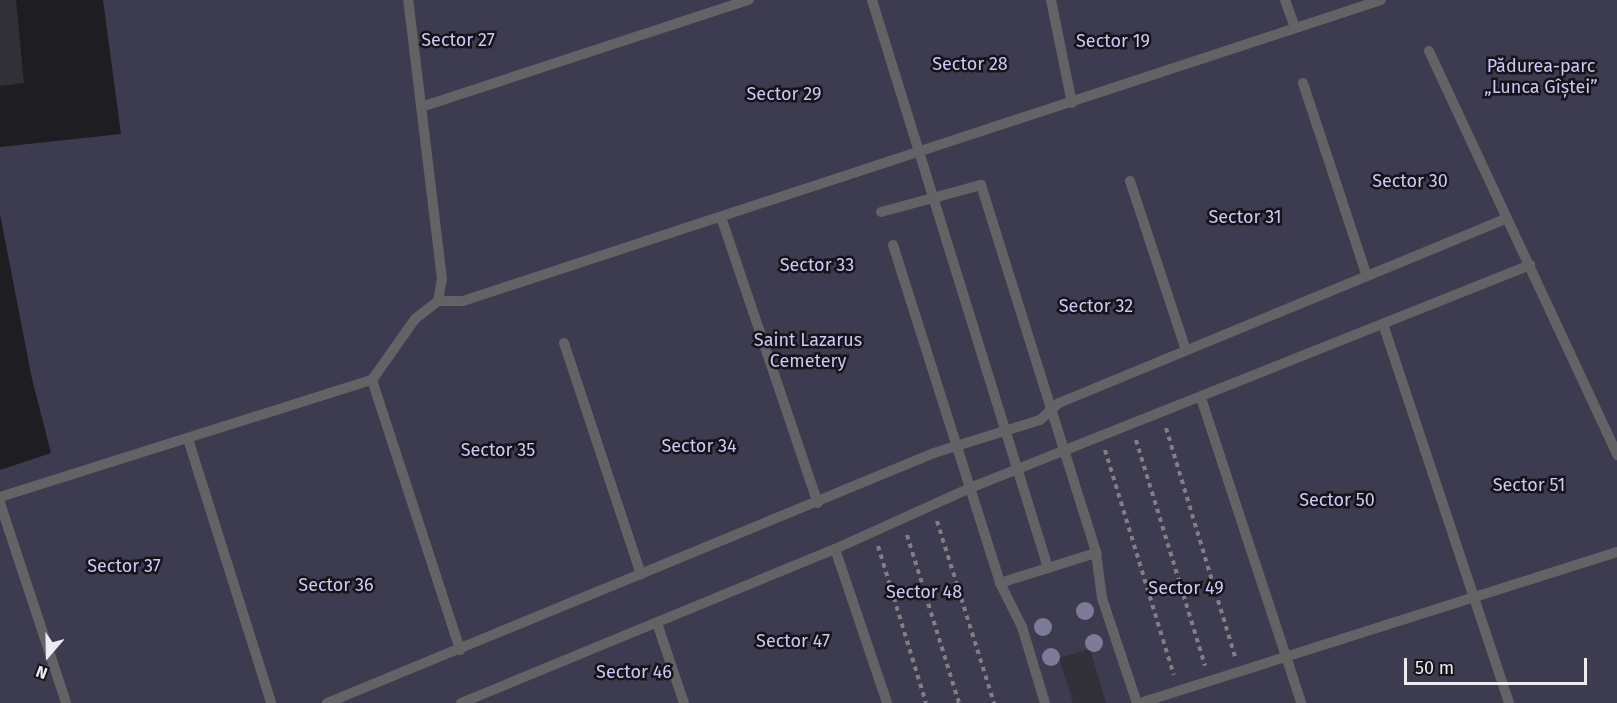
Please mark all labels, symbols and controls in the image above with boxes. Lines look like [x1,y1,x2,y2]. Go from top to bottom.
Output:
park label: Sector 27 [421,29,495,51]
park label: Sector 19 [1076,30,1150,52]
park label: Sector 28 [932,53,1008,75]
park label: Pădurea-parc „Lunca Gîștei” [1484,56,1598,98]
park label: Sector 29 [747,83,821,105]
park label: Sector 30 [1372,170,1448,192]
park label: Sector 31 [1208,206,1282,228]
park label: Sector 33 [780,254,854,276]
park label: Sector 32 [1059,295,1133,317]
park label: Saint Lazarus Cemetery [754,330,862,372]
park label: Sector 34 [661,435,737,457]
park label: Sector 35 [461,439,535,461]
park label: Sector 51 [1493,474,1565,496]
park label: Sector 50 [1299,489,1375,511]
park label: Sector 37 [87,555,161,577]
park label: Sector 36 [298,574,374,596]
park label: Sector 49 [1148,577,1224,599]
park label: Sector 48 [886,581,962,603]
north arrow [18,625,78,685]
park label: Sector 47 [756,630,830,652]
scale bar [1407,646,1590,684]
text: 50 m [1415,657,1454,679]
park label: Sector 46 [596,661,672,683]
text: N [33,662,50,683]

